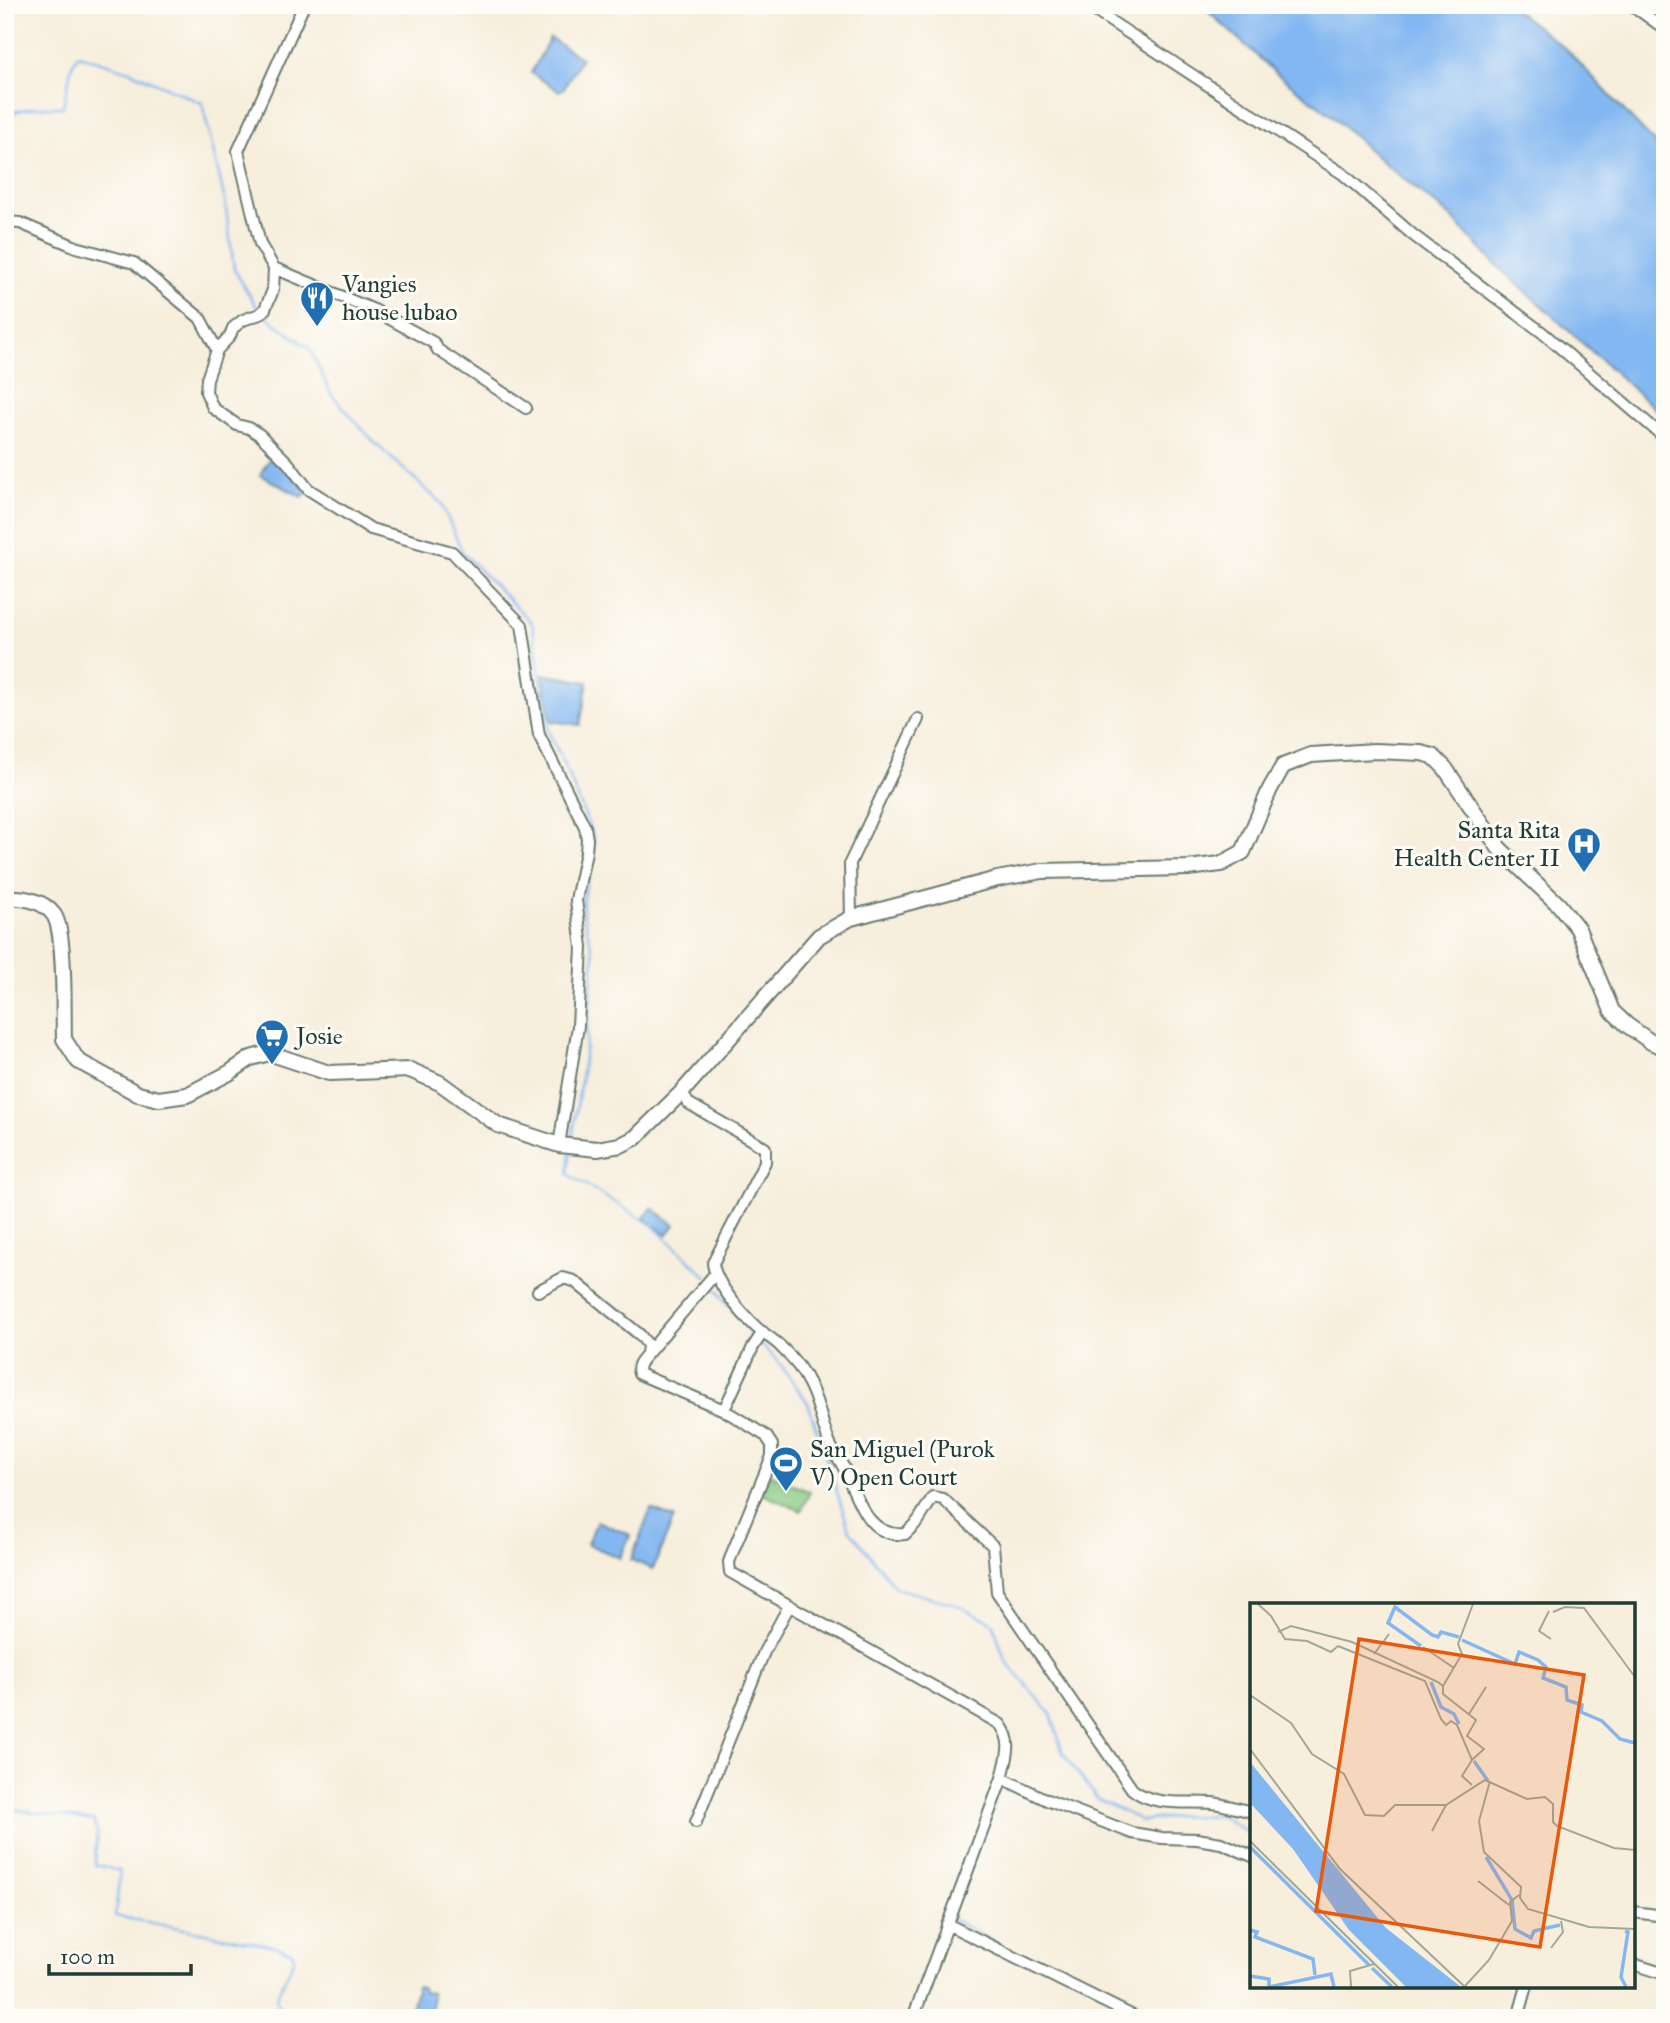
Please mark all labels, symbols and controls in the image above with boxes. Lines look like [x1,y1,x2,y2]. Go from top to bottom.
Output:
place label: Vangies house lubao [341,269,457,327]
restaurant icon: Vangies house lubao [298,279,336,328]
place label: Santa Rita Health Center II [1393,815,1561,873]
hospital icon: Santa Rita Health Center II [1565,825,1603,874]
supermarket icon: Josie [253,1017,291,1066]
place label: Josie [293,1021,343,1051]
place label: San Miguel (Purok V) Open Court [809,1434,996,1492]
sports icon: San Miguel (Purok V) Open Court [767,1444,805,1493]
inset map [1250,1603,1635,1988]
scale bar [49,1932,191,1976]
text: 100 m [60,1944,115,1970]

